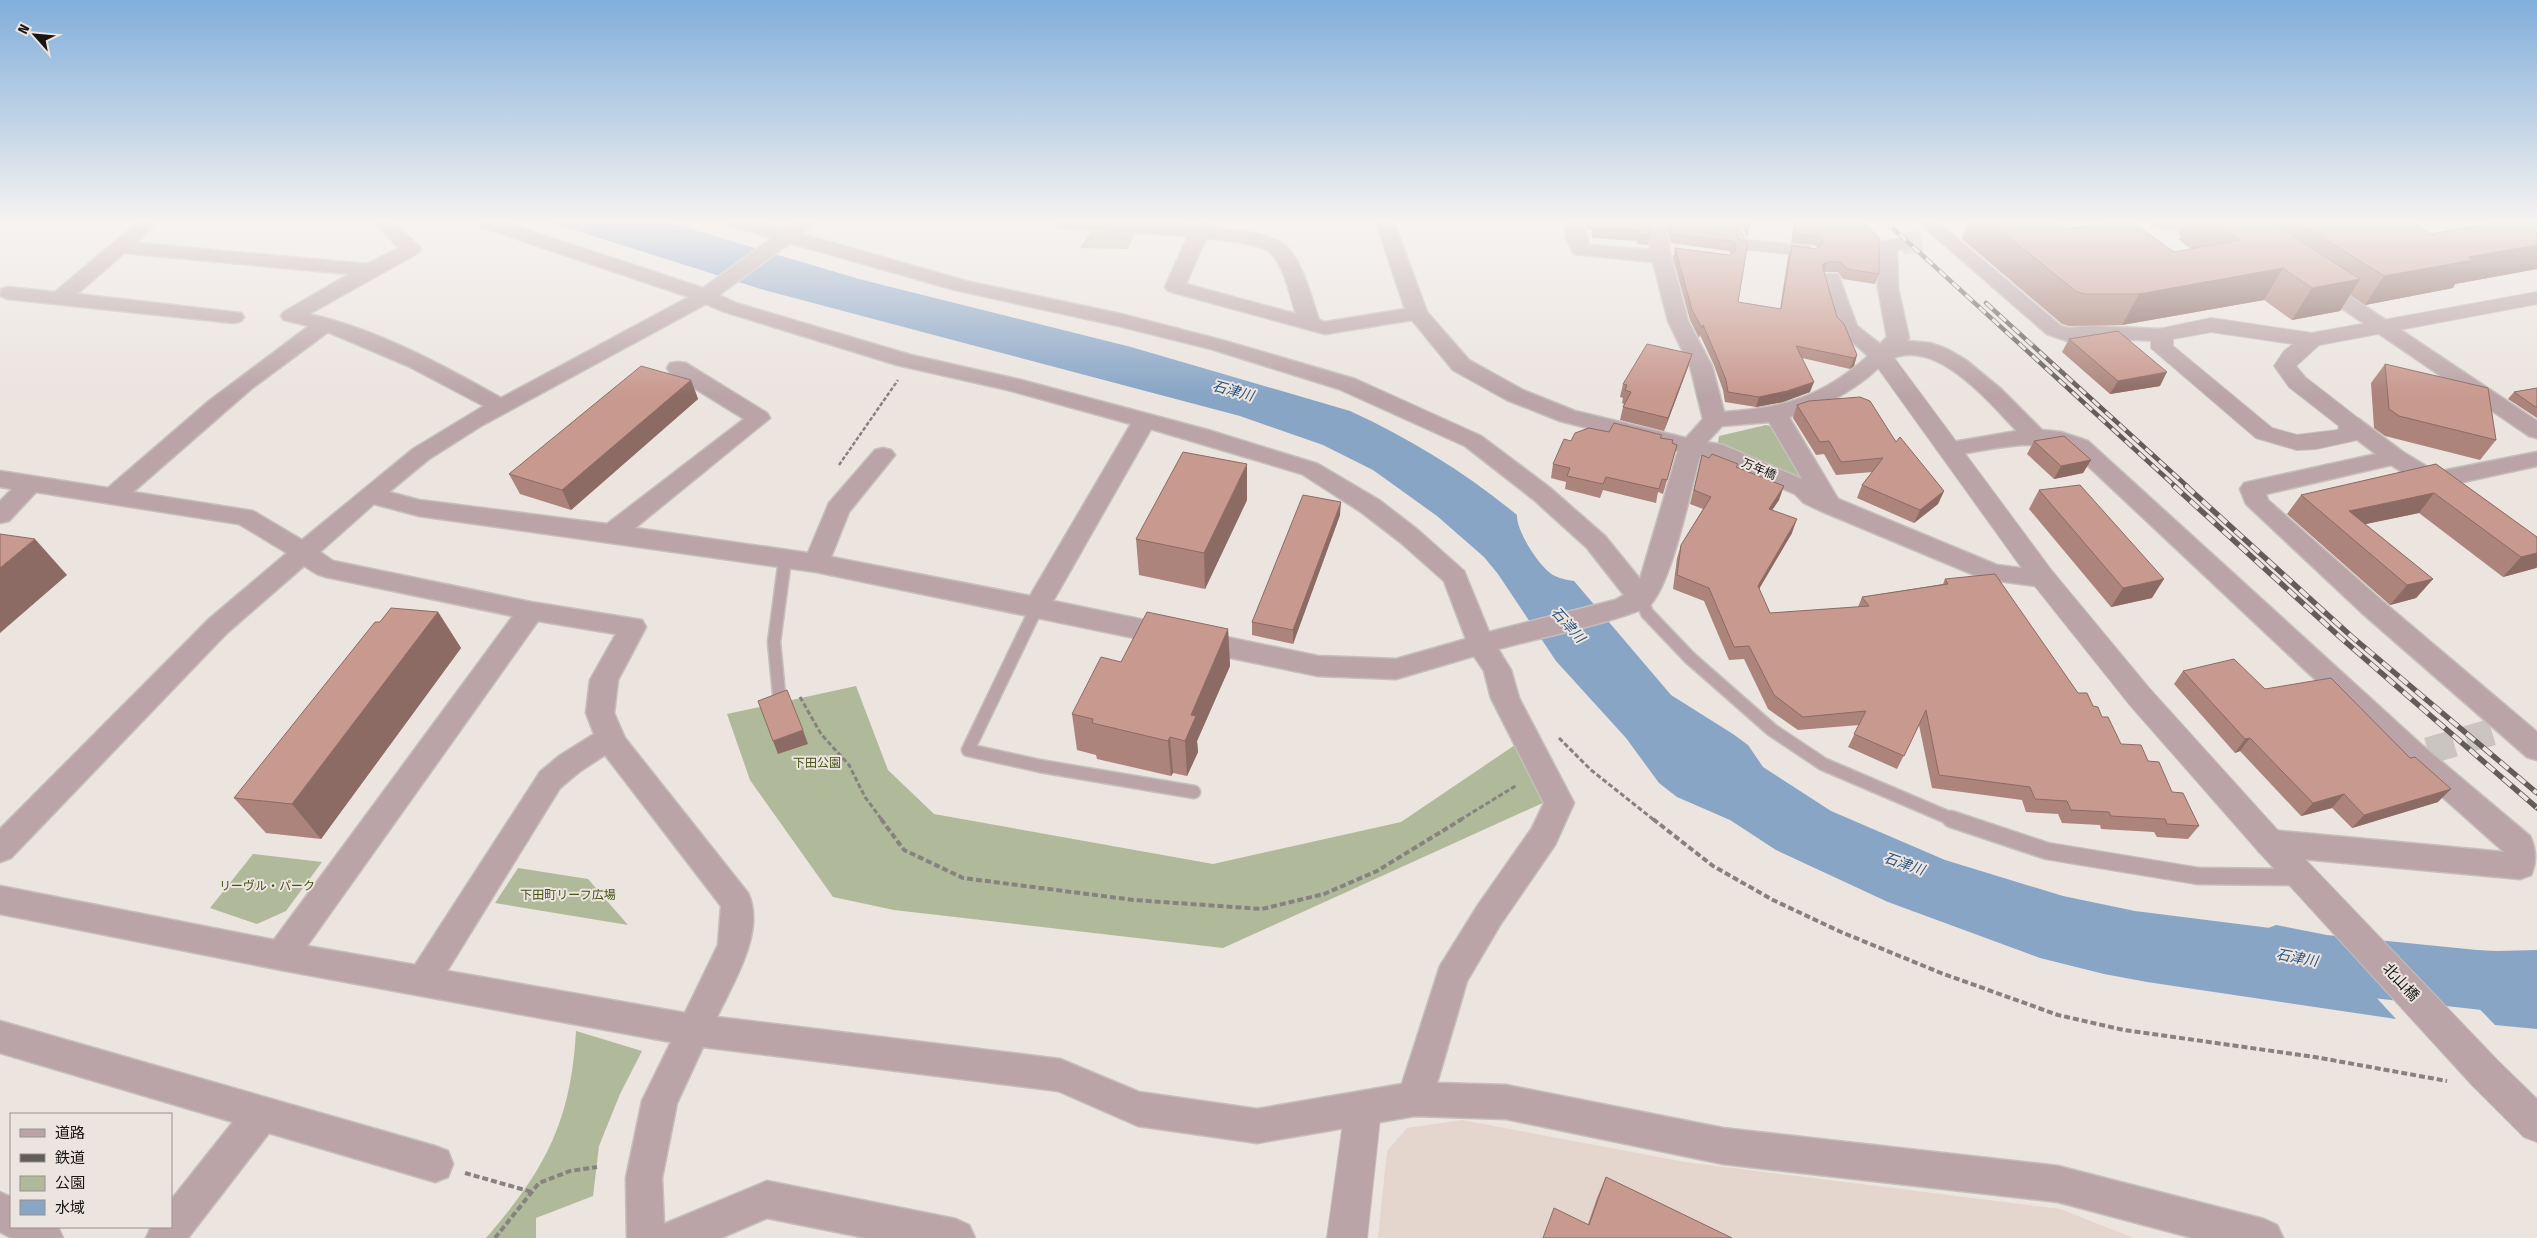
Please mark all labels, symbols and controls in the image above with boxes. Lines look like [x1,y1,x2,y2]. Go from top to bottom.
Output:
north arrow [10,10,60,60]
text: N [14,22,33,37]
water label: 石津川 [1211,377,1257,405]
street label: 万年橋 [1740,456,1778,482]
water label: 石津川 [1548,604,1590,648]
park label: 下田公園 [793,756,841,770]
water label: 石津川 [1881,849,1929,880]
park label: リーヴル・パーク [219,879,315,893]
park label: 下田町リーフ広場 [520,888,616,902]
water label: 石津川 [2275,946,2321,970]
street label: 北山橋 [2379,959,2423,1005]
legend [10,1113,172,1228]
text: 道路 [55,1124,85,1142]
text: 鉄道 [55,1149,85,1167]
text: 公園 [55,1174,85,1192]
text: 水域 [55,1199,85,1217]

